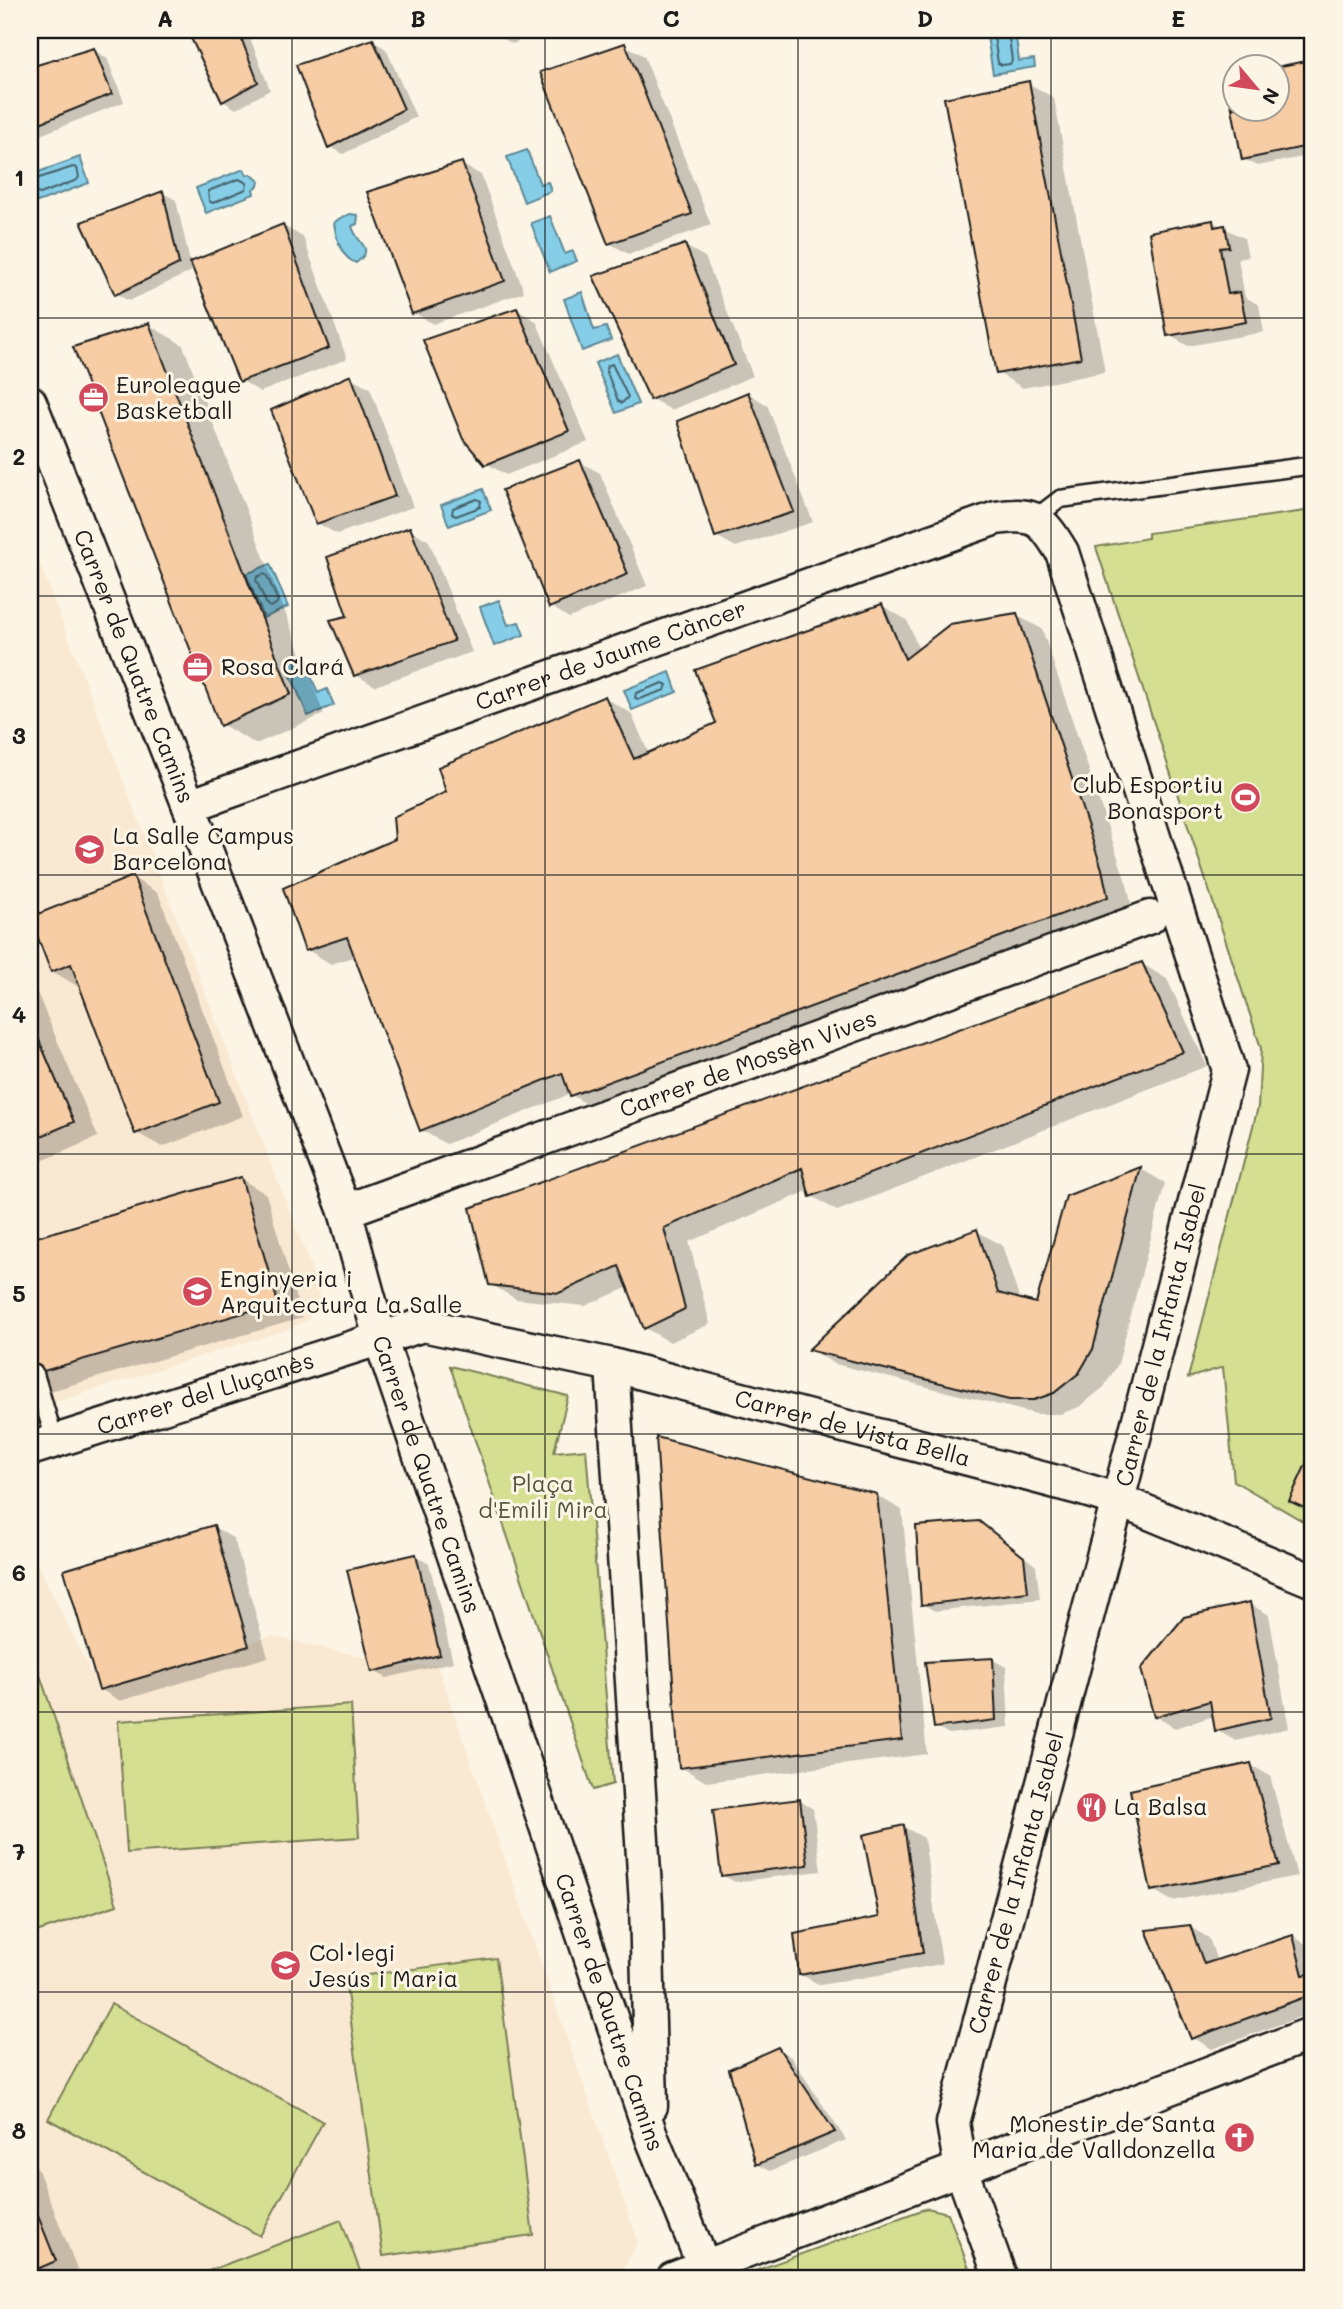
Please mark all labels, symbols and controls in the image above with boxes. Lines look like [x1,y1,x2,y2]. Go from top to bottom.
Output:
text: A [157,3,173,33]
text: B [410,3,426,33]
text: C [662,3,680,33]
text: D [917,3,933,33]
text: E [1171,3,1185,33]
north arrow [1220,52,1290,122]
text: N [1257,84,1286,109]
text: 1 [14,162,24,192]
place label: Euroleague Basketball [116,369,241,425]
office icon: Euroleague Basketball [76,381,110,415]
text: 2 [13,441,25,471]
street label: Carrer de Quatre Camins [68,525,202,807]
street label: Carrer de Jaume Càncer [471,592,750,717]
office icon: Rosa Clará [181,650,215,684]
place label: Rosa Clará [221,651,345,681]
text: 3 [12,720,26,750]
place label: Club Esportiu Bonasport [1073,769,1223,825]
sports icon: Club Esportiu Bonasport [1229,781,1263,815]
place label: La Salle Campus Barcelona [113,820,294,876]
school or university icon: La Salle Campus Barcelona [73,832,107,866]
text: 4 [12,999,26,1029]
street label: Carrer de Mossèn Vives [615,1002,880,1124]
street label: Carrer de la Infanta Isabel [1108,1180,1212,1490]
place label: Enginyeria i Arquitectura La Salle [220,1263,463,1319]
school or university icon: Enginyeria i Arquitectura La Salle [180,1275,214,1309]
text: 5 [12,1278,26,1308]
street label: Carrer de Quatre Camins [366,1331,488,1617]
street label: Carrer del Lluçanès [93,1344,317,1441]
street label: Carrer de Vista Bella [732,1382,974,1473]
park label: Plaça d'Emili Mira [478,1468,608,1524]
text: 6 [12,1557,26,1587]
street label: Carrer de la Infanta Isabel [960,1728,1070,2037]
restaurant icon: La Balsa [1074,1790,1108,1824]
place label: La Balsa [1114,1791,1208,1821]
text: 7 [13,1836,26,1866]
street label: Carrer de Quatre Camins [549,1869,672,2155]
place label: Col·legi Jesús i Maria [309,1937,458,1993]
school or university icon: Col·legi Jesús i Maria [269,1949,303,1983]
place label: Monestir de Santa Maria de Valldonzella [972,2108,1216,2164]
text: 8 [12,2115,26,2145]
church icon: Monestir de Santa Maria de Valldonzella [1222,2120,1256,2154]

